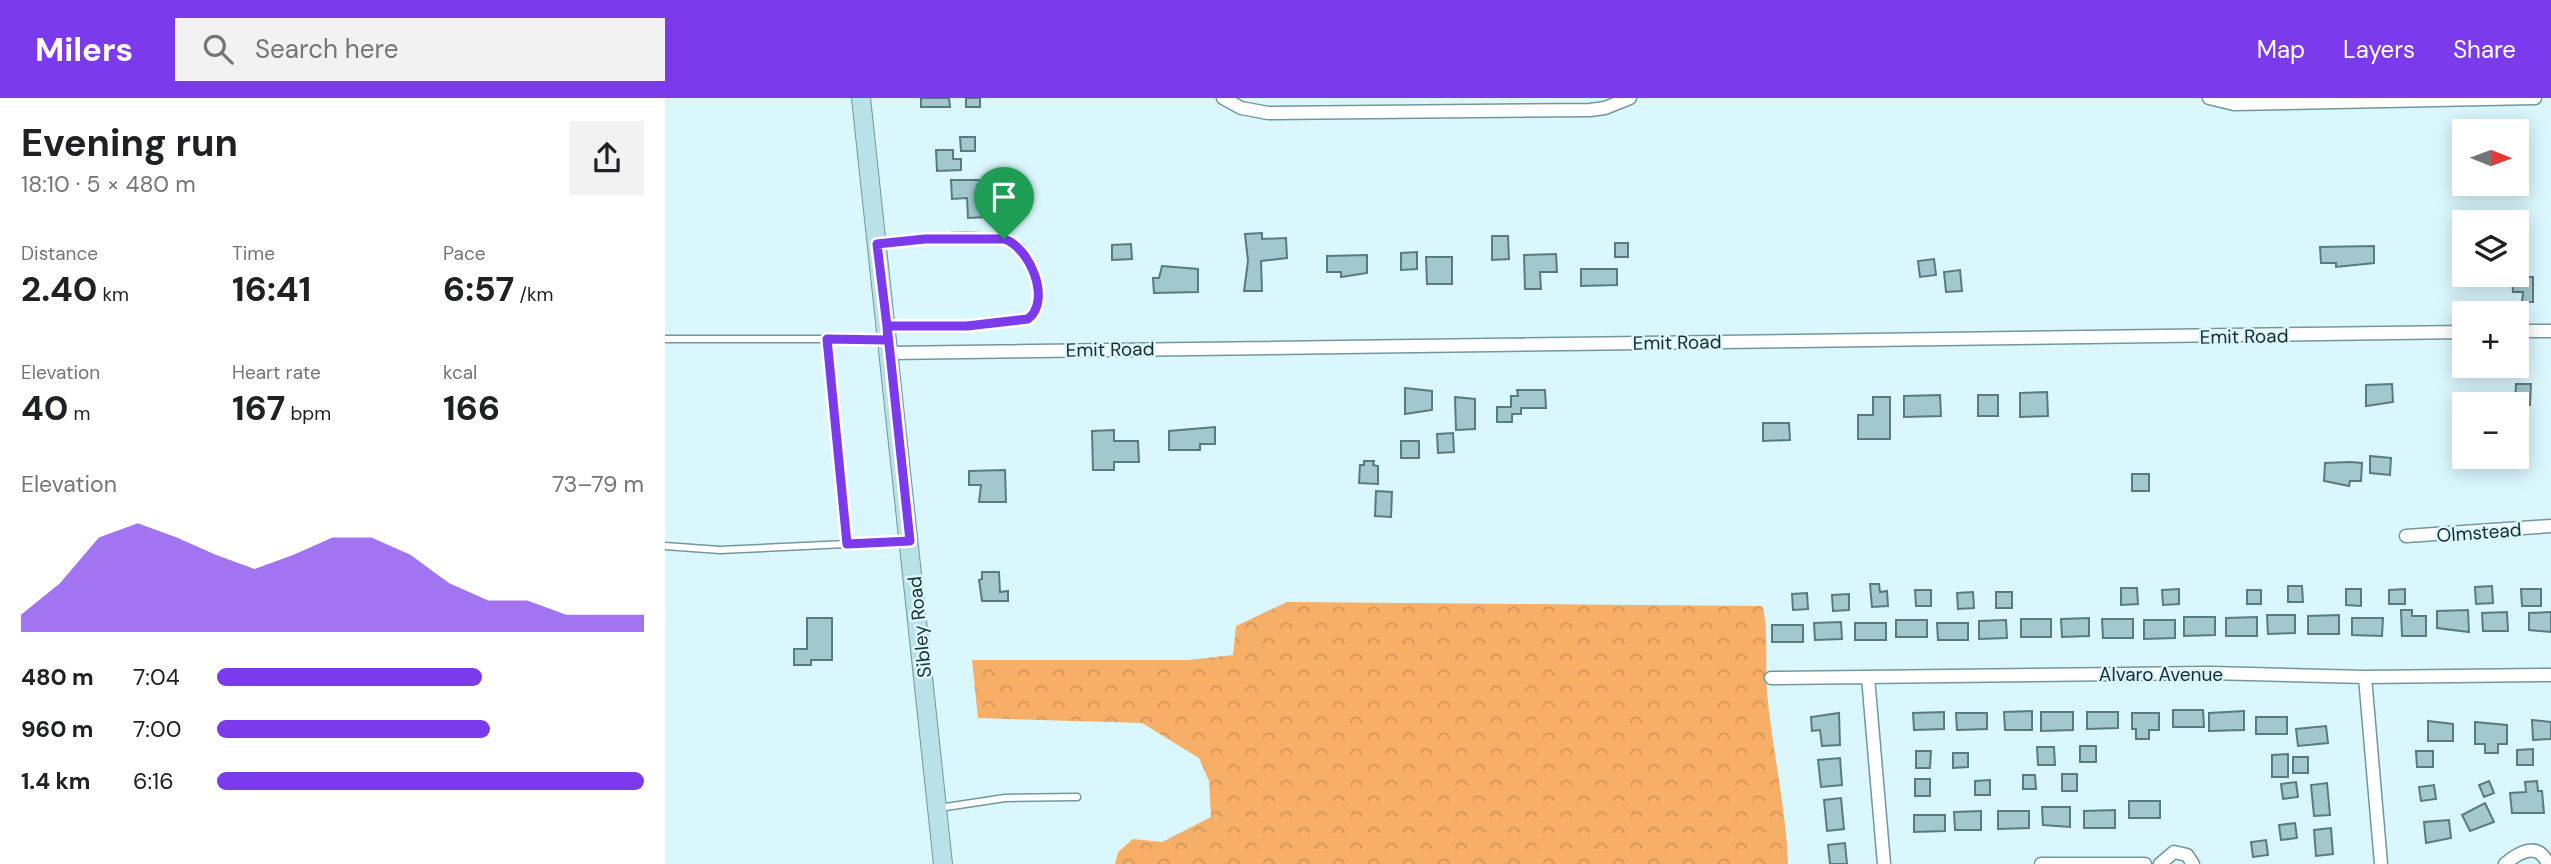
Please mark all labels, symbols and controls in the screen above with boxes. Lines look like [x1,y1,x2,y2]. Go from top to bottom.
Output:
search box [175,18,665,81]
text: Milers [35,28,133,71]
icon: search [199,30,237,68]
text: Search here [255,32,398,66]
text: Map [2257,34,2305,65]
text: Layers [2343,34,2415,65]
text: Share [2453,34,2516,65]
text: Evening run [21,118,238,168]
north arrow [2452,119,2529,196]
map controls [2452,119,2529,469]
button: share [570,121,644,195]
pin [974,167,1034,239]
text: 18:10 · 5 × 480 m [21,169,196,199]
icon: arrive [985,178,1023,216]
button: layers [2452,210,2529,287]
text: Distance [21,241,98,266]
text: Time [232,241,275,266]
text: Pace [443,241,486,266]
text: 2.40 [21,266,97,312]
text: 16:41 [232,266,311,312]
text: 6:57 [443,266,514,312]
text: km [97,282,129,307]
text: /km [514,282,553,307]
button: + [2452,301,2529,378]
street label: Emit Road [2199,323,2289,350]
street label: Emit Road [1632,329,1722,356]
street label: Emit Road [1065,336,1155,363]
text: Elevation [21,360,100,385]
text: Heart rate [232,360,321,385]
text: kcal [443,360,477,385]
text: 40 [21,385,68,431]
text: 167 [232,385,285,431]
text: 166 [443,385,500,431]
button: − [2452,392,2529,469]
text: m [68,401,90,426]
text: bpm [285,401,331,426]
text: Elevation [21,469,117,499]
text: 73–79 m [552,469,644,499]
street label: Olmstead [2436,517,2522,548]
street label: Sibley Road [902,575,937,679]
text: 480 m [21,662,94,692]
text: 7:04 [133,662,180,692]
street label: Alvaro Avenue [2099,662,2223,687]
text: 960 m [21,714,93,744]
text: 7:00 [133,714,181,744]
text: 1.4 km [21,766,90,796]
text: 6:16 [133,766,174,796]

